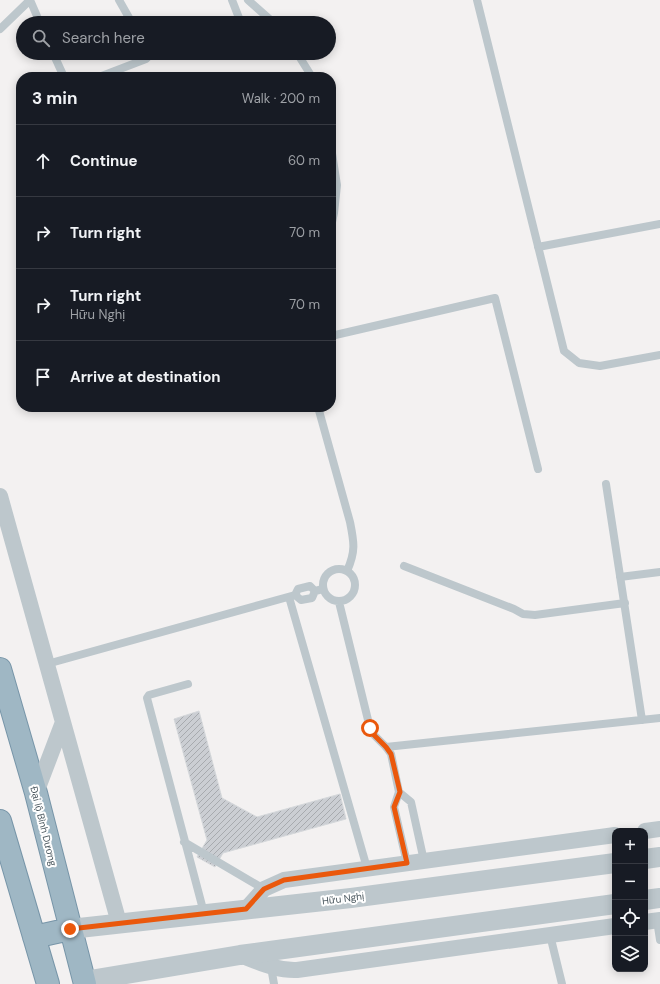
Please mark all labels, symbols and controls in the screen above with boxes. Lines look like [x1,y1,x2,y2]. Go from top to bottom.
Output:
search box [16,16,336,60]
icon: search [30,27,52,49]
text: Search here [62,28,145,48]
text: 3 min [32,87,77,109]
text: Walk · 200 m [242,90,320,107]
icon: ahead [32,150,54,172]
text: Continue [70,151,138,171]
text: 60 m [288,152,320,169]
icon: right [32,222,54,244]
text: Turn right [70,223,141,243]
text: 70 m [289,224,320,241]
text: Turn right [70,286,141,306]
icon: right [32,294,54,316]
text: 70 m [289,296,320,313]
text: Hữu Nghị [70,306,125,323]
icon: arrive [32,366,54,388]
text: Arrive at destination [70,367,221,387]
route start [361,719,379,737]
street label: Đại lộ Bình Dương [27,785,60,868]
map controls [612,828,648,972]
button: + [612,828,648,864]
button: − [612,864,648,900]
street label: Hữu Nghị [321,889,365,908]
button: locate [612,900,648,936]
route end [61,920,79,938]
button: layers [612,936,648,972]

